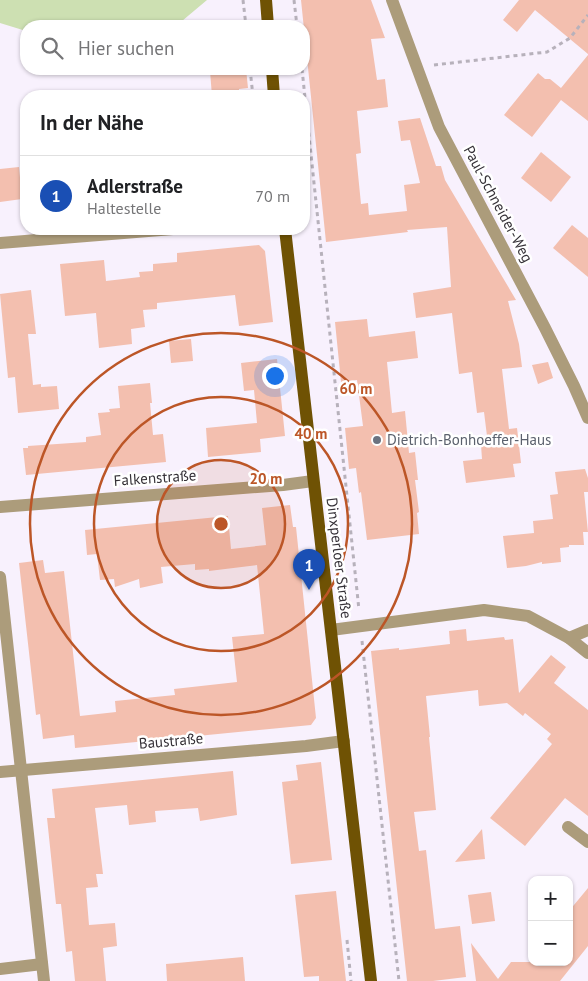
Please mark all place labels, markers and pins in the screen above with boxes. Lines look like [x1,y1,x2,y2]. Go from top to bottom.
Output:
place label: Dietrich-Bonhoeffer-Haus [387,430,551,449]
marker: Dietrich-Bonhoeffer-Haus [371,434,383,446]
centre of rings [212,515,230,533]
pin: 1 [293,549,325,590]

